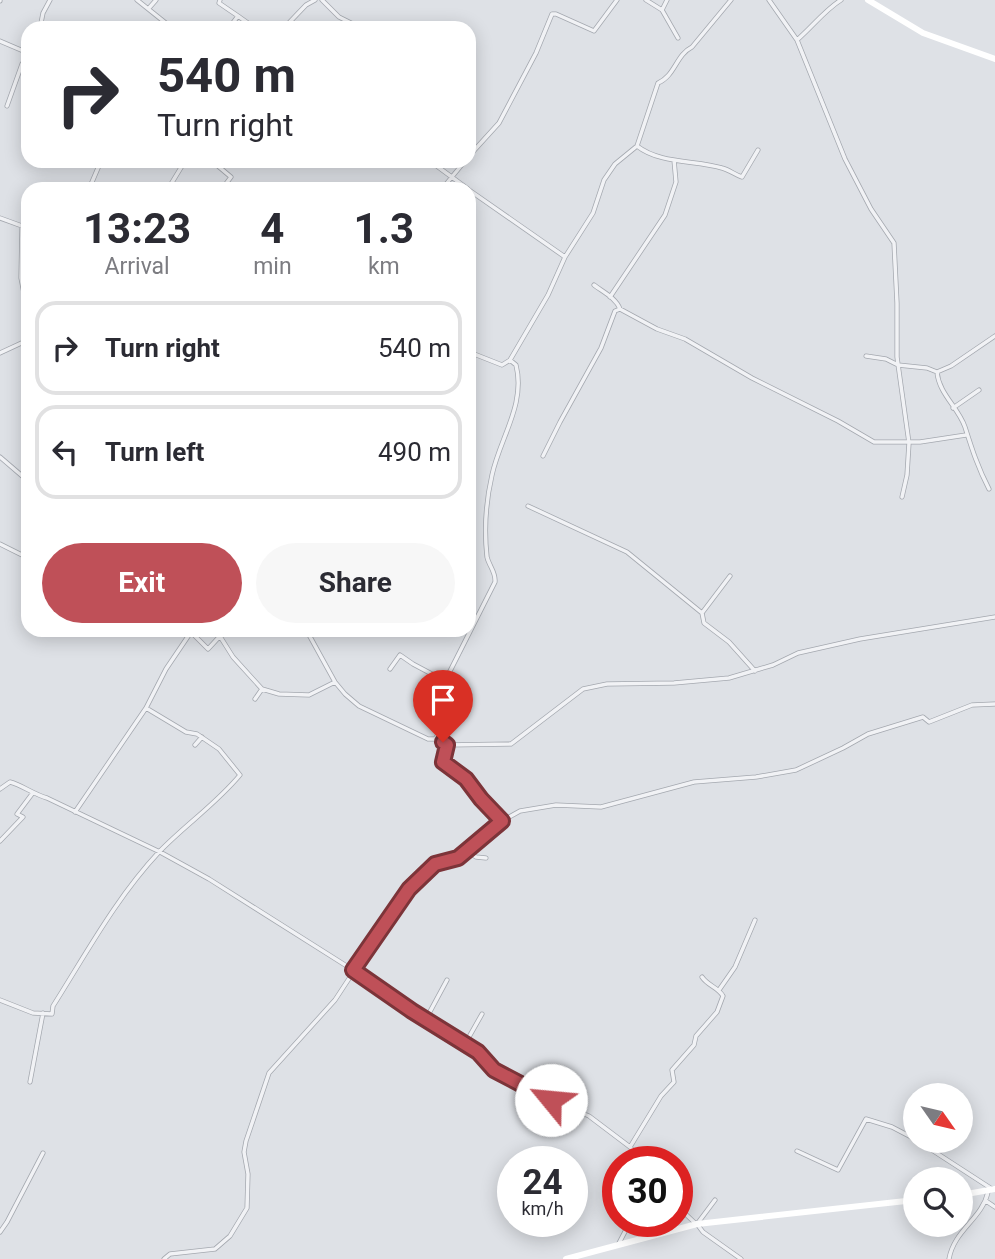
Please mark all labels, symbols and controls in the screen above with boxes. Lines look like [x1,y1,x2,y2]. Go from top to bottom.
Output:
text: 540 m [157,47,296,104]
icon: right [42,49,133,140]
text: Turn right [157,106,293,144]
text: 13:23 [83,204,191,253]
text: 4 [260,204,284,253]
text: 1.3 [354,204,414,253]
text: Arrival [104,253,170,280]
text: min [253,253,292,280]
text: km [368,253,400,280]
icon: right [46,329,84,367]
text: Turn right [105,333,220,363]
text: 540 m [378,333,451,363]
icon: left [46,433,84,471]
text: Turn left [105,437,204,467]
text: 490 m [378,437,451,467]
button: Exit [42,543,242,623]
button: Share [256,543,455,623]
pin [413,670,473,742]
icon: arrive [424,681,462,719]
position arrow [514,1063,588,1137]
north arrow [903,1083,973,1153]
map controls [903,1083,973,1237]
speed limit sign: 30 [602,1146,693,1237]
text: 24 [522,1162,563,1203]
button: search [903,1167,973,1237]
text: km/h [521,1198,564,1219]

